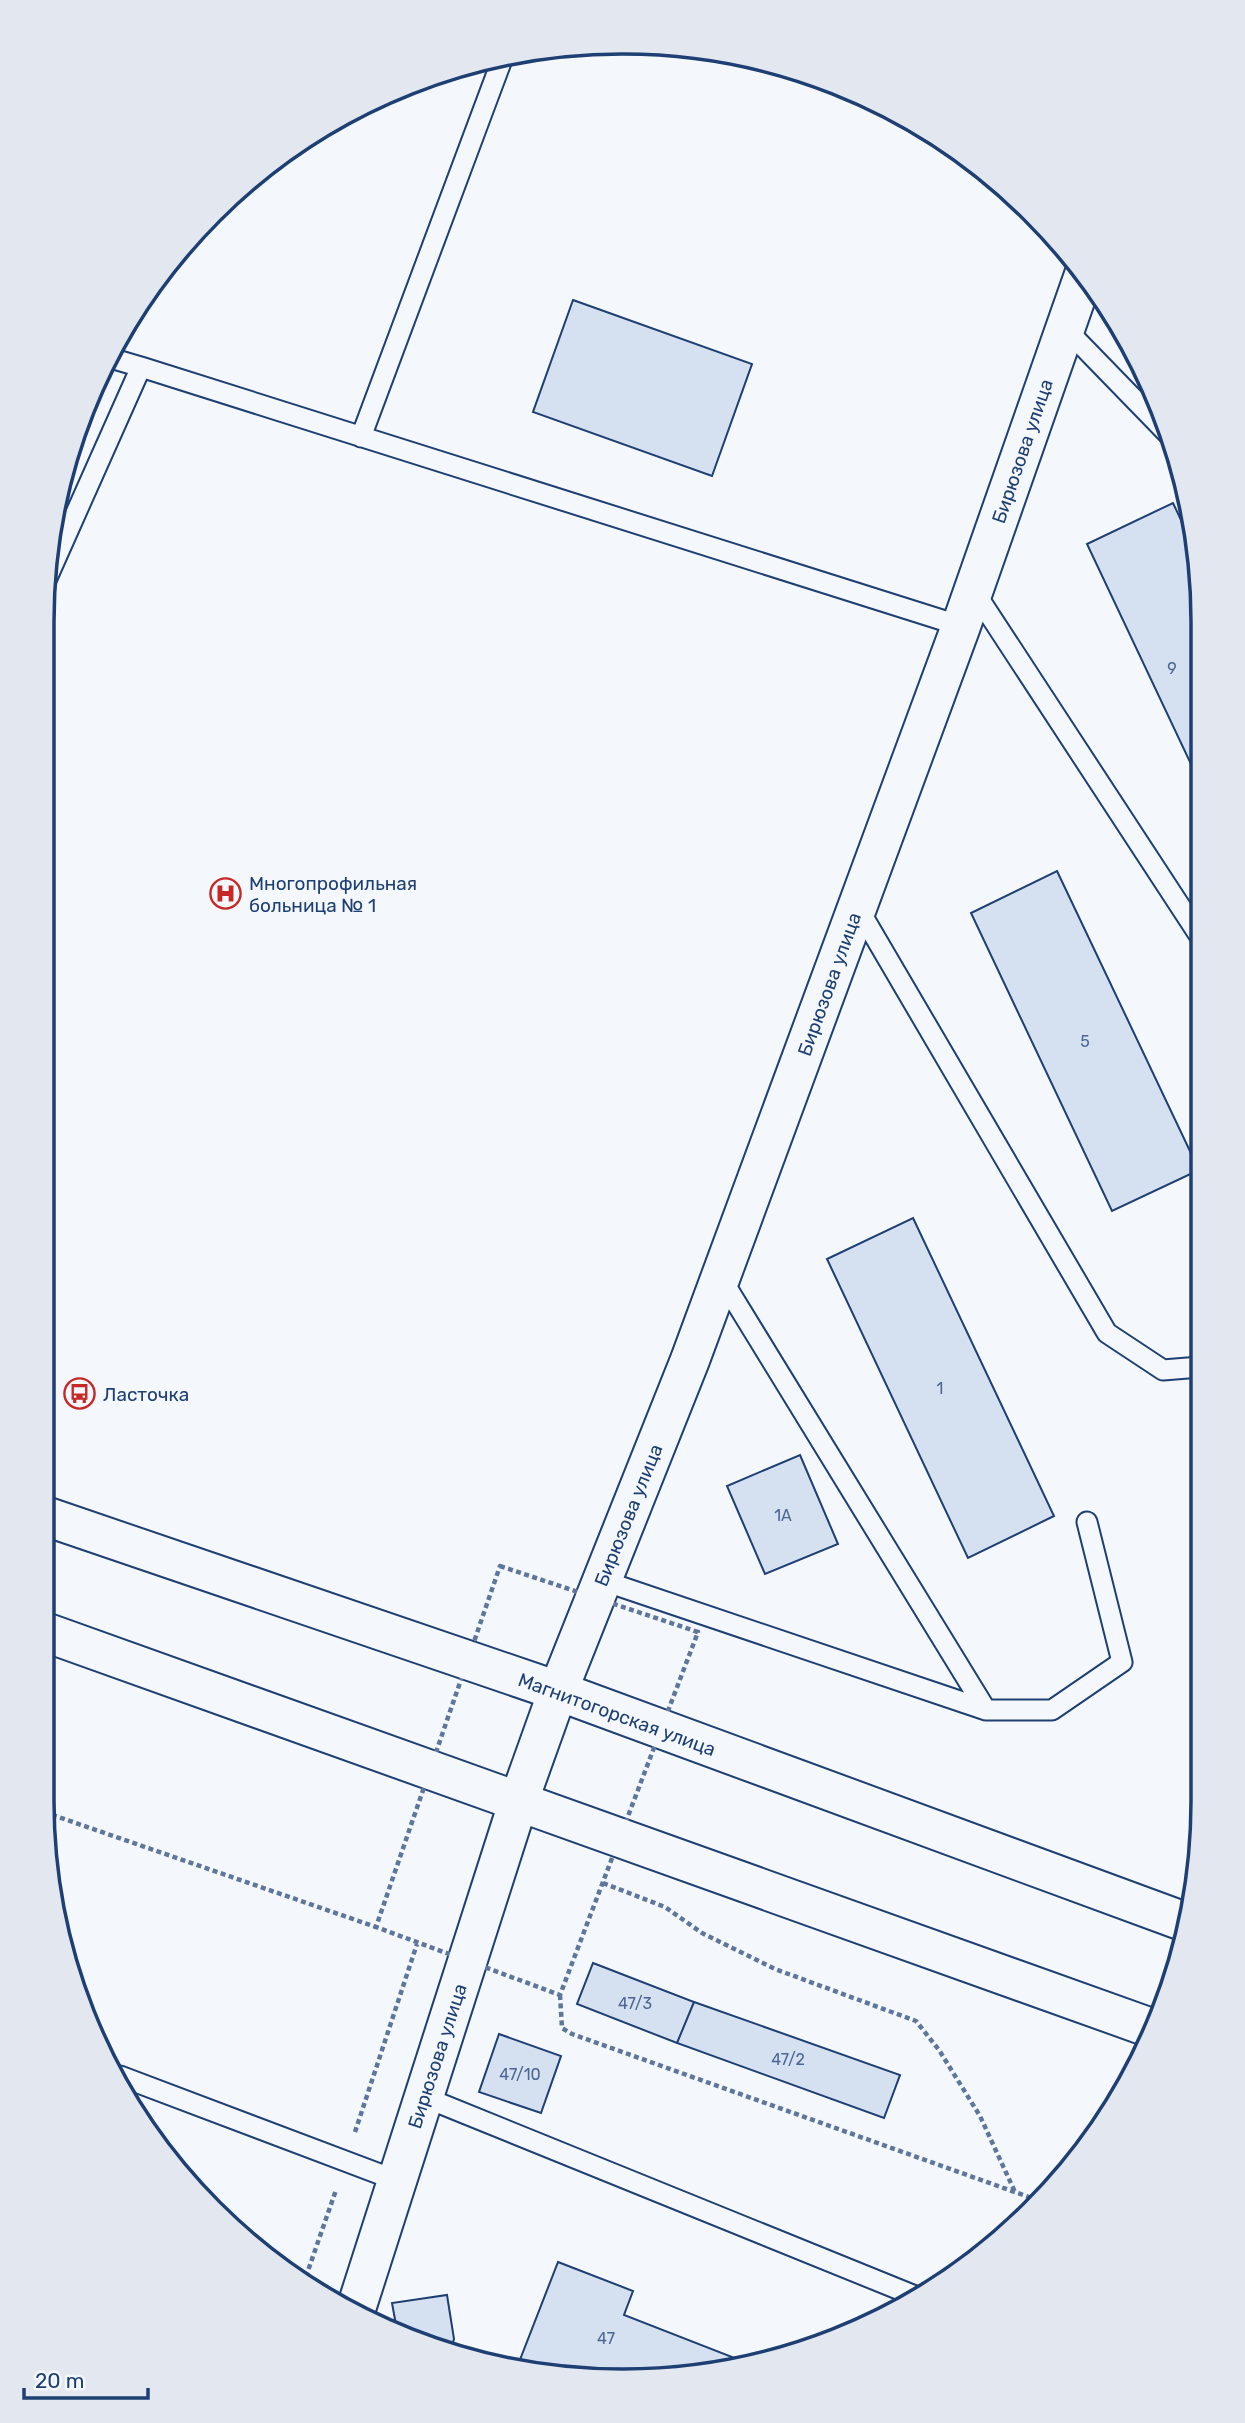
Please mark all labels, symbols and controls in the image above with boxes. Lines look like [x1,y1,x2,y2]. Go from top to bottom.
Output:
street label: Бирюзова улица [987,376,1058,526]
house number: 9 [1167,659,1177,678]
place label: Многопрофильная больница № 1 [249,872,417,917]
hospital icon: Многопрофильная больница № 1 [209,877,243,911]
street label: Бирюзова улица [793,909,866,1059]
house number: 5 [1080,1032,1090,1051]
bus stop icon: Ласточка [63,1377,97,1411]
house number: 1 [937,1379,943,1398]
place label: Ласточка [103,1383,189,1406]
street label: Бирюзова улица [589,1441,667,1590]
house number: 1А [774,1506,792,1525]
street label: Магнитогорская улица [515,1668,719,1761]
street label: Бирюзова улица [403,1981,472,2132]
house number: 47/3 [618,1994,652,2013]
house number: 47/2 [771,2050,805,2069]
house number: 47/10 [499,2065,541,2084]
house number: 47 [597,2329,615,2348]
scale bar [24,2356,149,2400]
text: 20 m [35,2368,84,2393]

